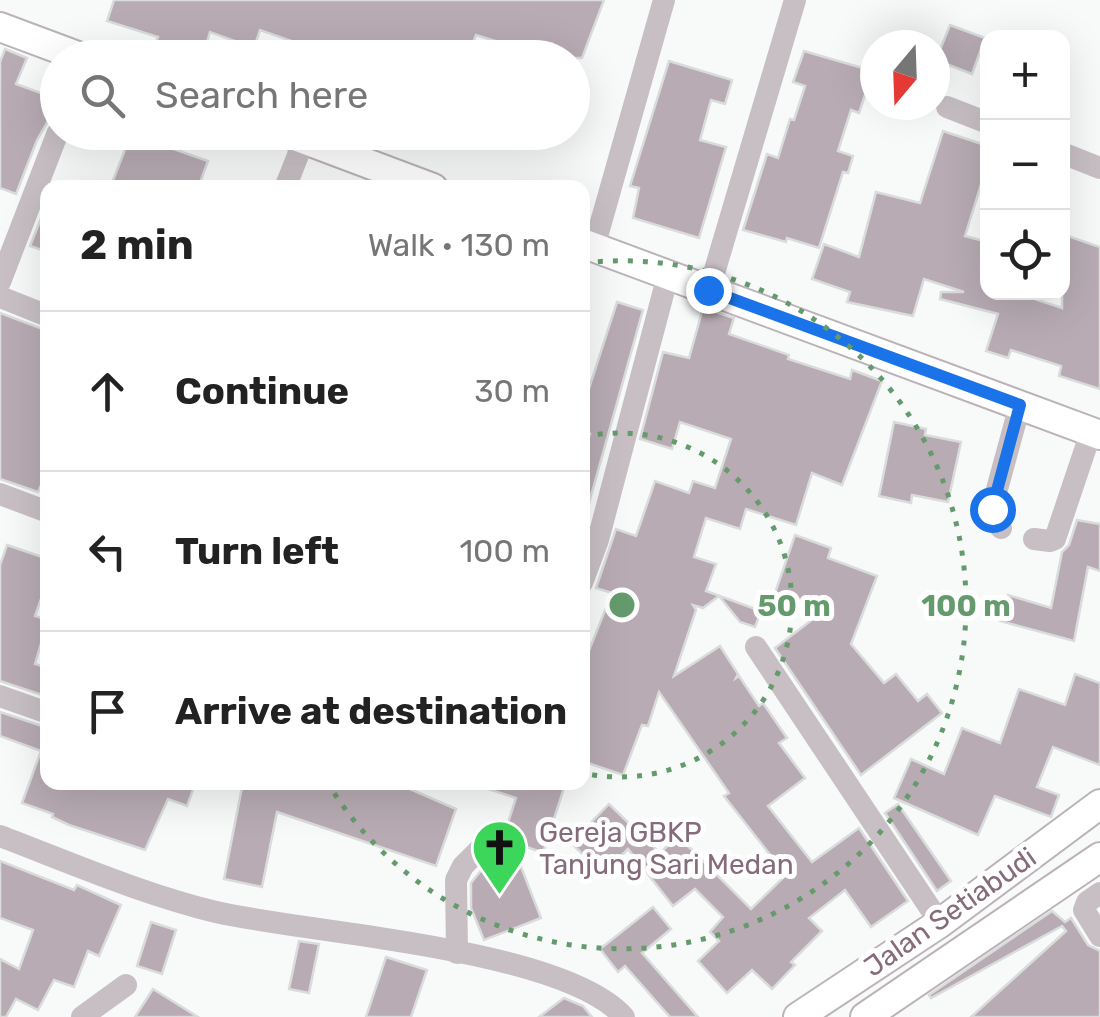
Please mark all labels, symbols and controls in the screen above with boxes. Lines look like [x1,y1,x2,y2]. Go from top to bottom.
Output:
north arrow [860,30,950,120]
map controls [980,30,1070,300]
button: + [980,30,1070,120]
search box [40,40,590,150]
icon: search [75,68,130,123]
text: Search here [155,72,368,118]
button: − [980,120,1070,210]
button: locate [980,210,1070,300]
text: 2 min [80,220,194,270]
text: Walk · 130 m [368,226,550,264]
route end [686,268,732,314]
icon: ahead [80,364,135,419]
text: Continue [175,368,349,414]
text: 30 m [474,372,550,410]
route start [970,487,1016,533]
icon: left [80,524,135,579]
text: Turn left [175,528,339,574]
text: 100 m [459,532,550,570]
centre of rings [604,587,640,623]
text: 50 m [757,588,831,624]
text: 100 m [921,588,1011,624]
icon: arrive [80,684,135,739]
text: Arrive at destination [175,688,567,734]
place label: Gereja GBKP Tanjung Sari Medan [539,816,794,881]
church icon: Gereja GBKP Tanjung Sari Medan [470,818,530,897]
street label: Jalan Setiabudi [858,840,1042,984]

